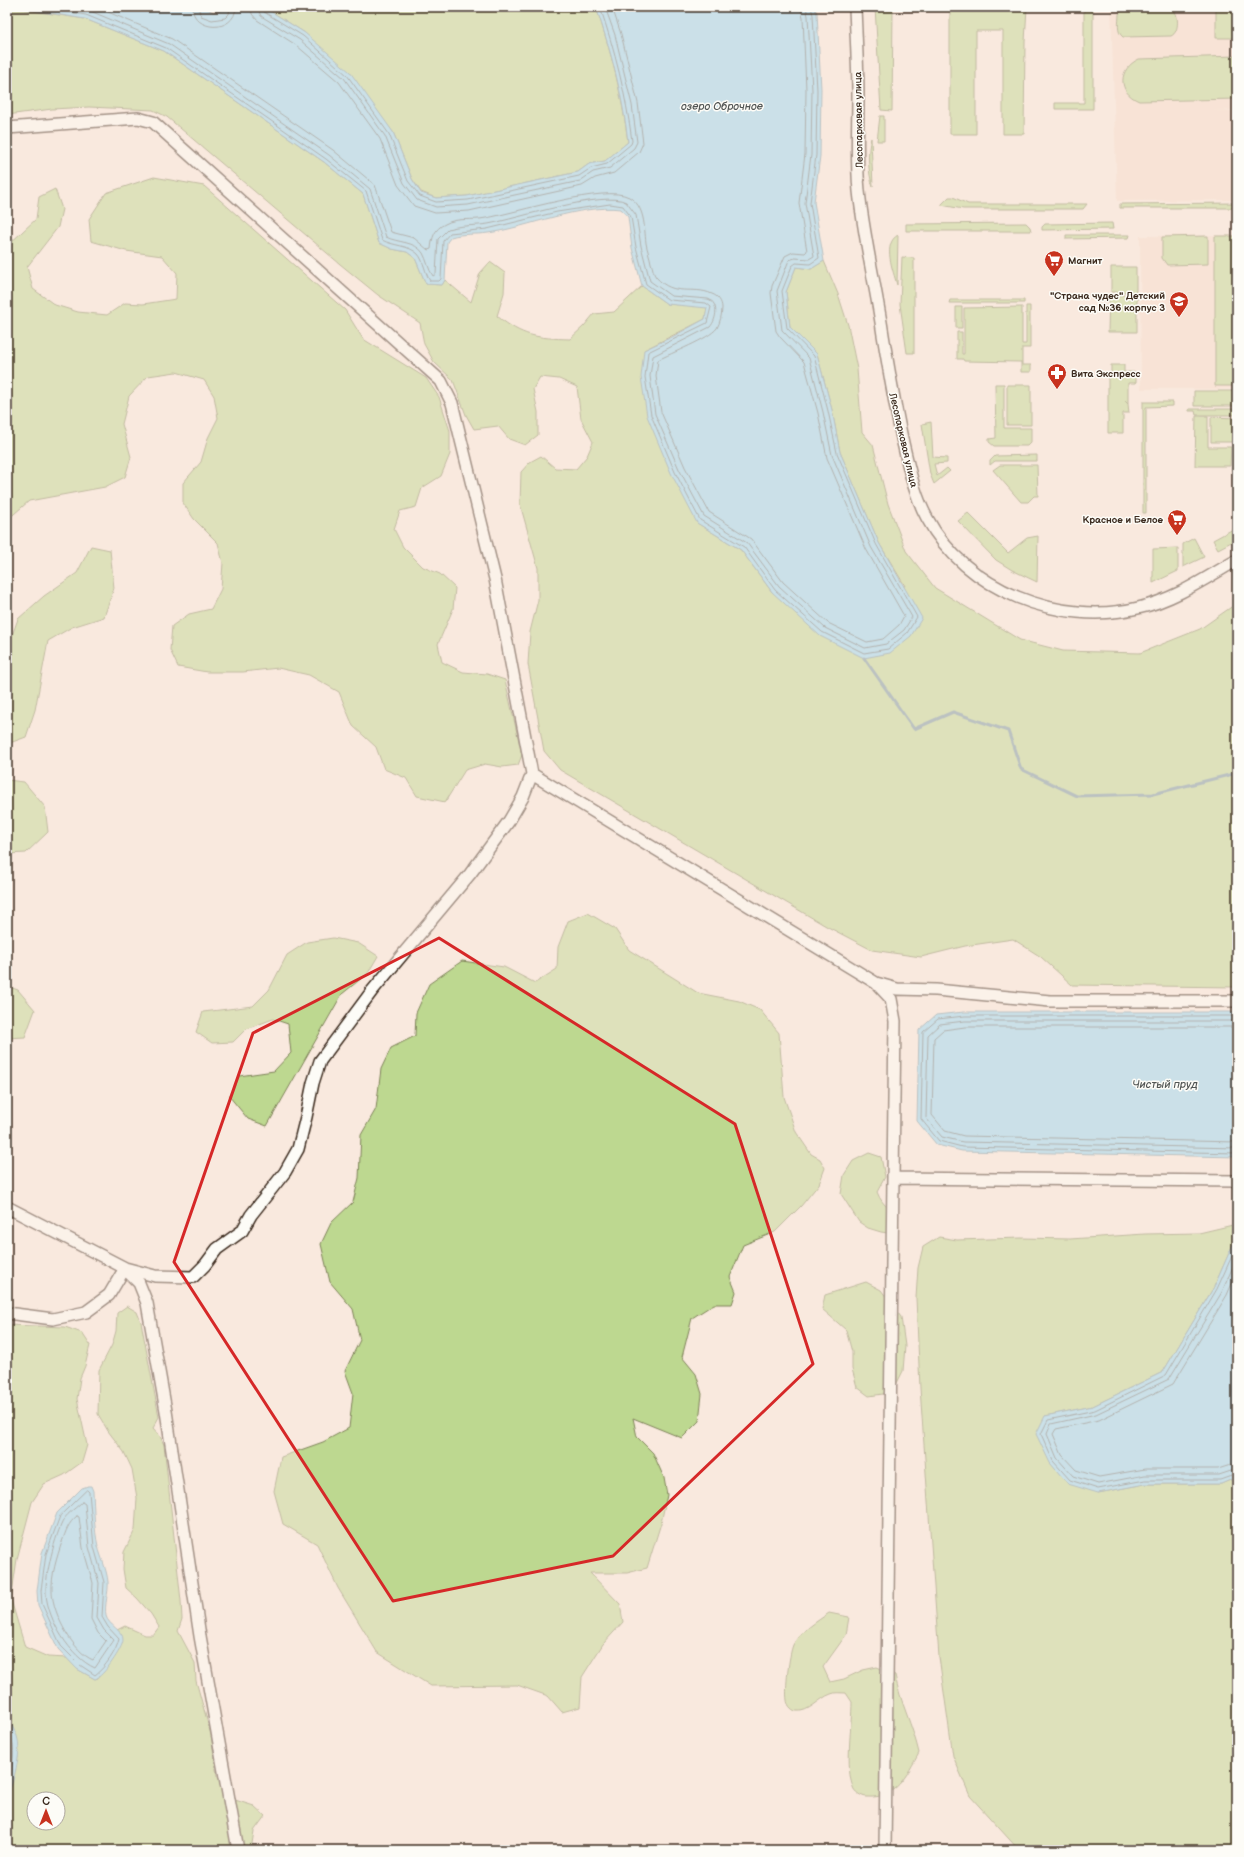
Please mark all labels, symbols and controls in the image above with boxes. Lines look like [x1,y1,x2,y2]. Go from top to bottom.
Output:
street label: Лесопарковая улица [852,71,866,170]
water label: озеро Оброчное [681,100,764,113]
supermarket icon: Магнит [1043,249,1065,277]
place label: Магнит [1068,255,1103,267]
place label: "Страна чудес" Детский сад №36 корпус 3 [1050,290,1165,314]
school or university icon: "Страна чудес" Детский сад №36 корпус 3 [1168,290,1190,318]
pharmacy icon: Вита Экспресс [1046,362,1068,390]
place label: Вита Экспресс [1071,368,1141,380]
street label: Лесопарковая улица [886,391,920,489]
supermarket icon: Красное и Белое [1166,508,1188,536]
place label: Красное и Белое [1082,514,1163,526]
water label: Чистый пруд [1132,1078,1198,1091]
north arrow [26,1791,66,1831]
text: С [42,1795,50,1808]

